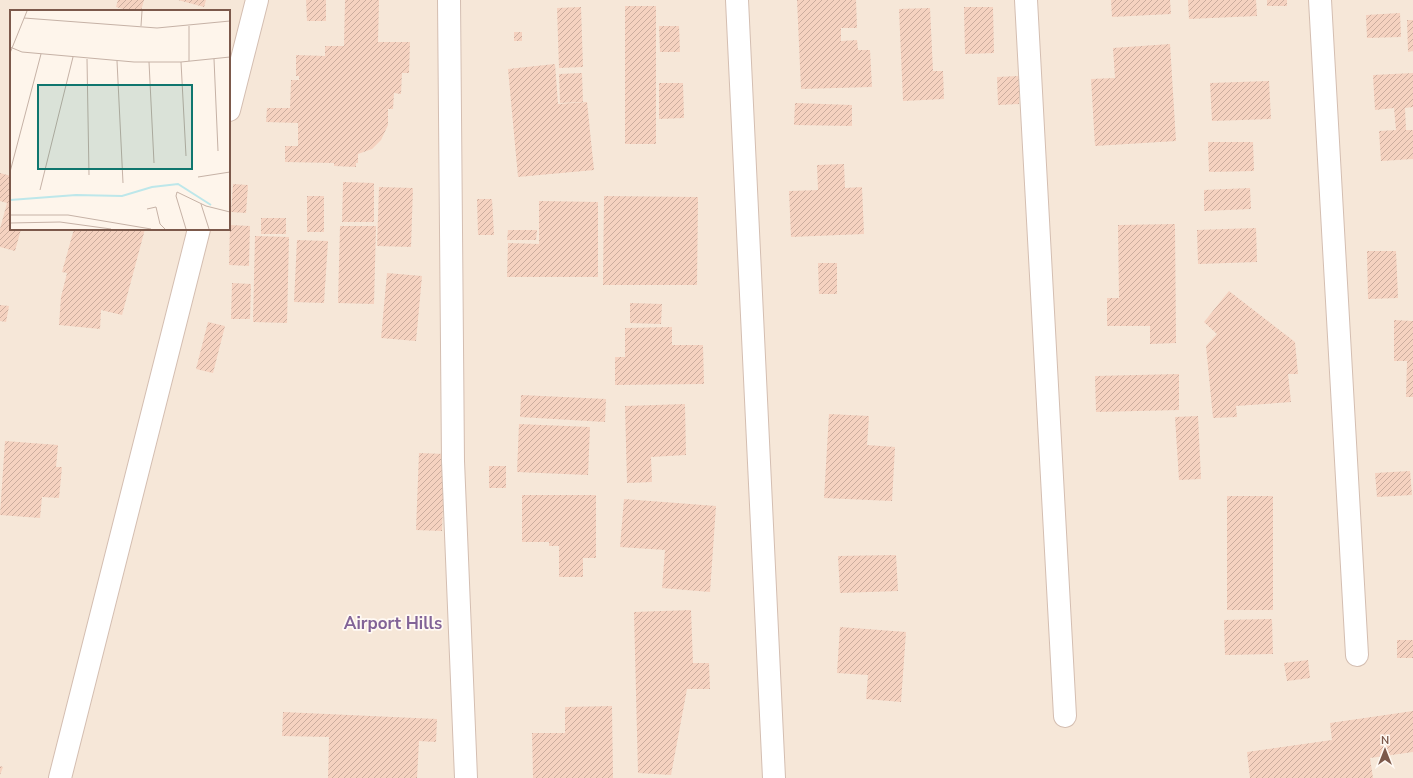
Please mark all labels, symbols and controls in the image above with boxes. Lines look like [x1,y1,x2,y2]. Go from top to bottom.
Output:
inset map [10,10,230,230]
district label: Airport Hills [344,612,442,635]
north arrow [1365,730,1405,770]
text: N [1381,733,1389,748]

